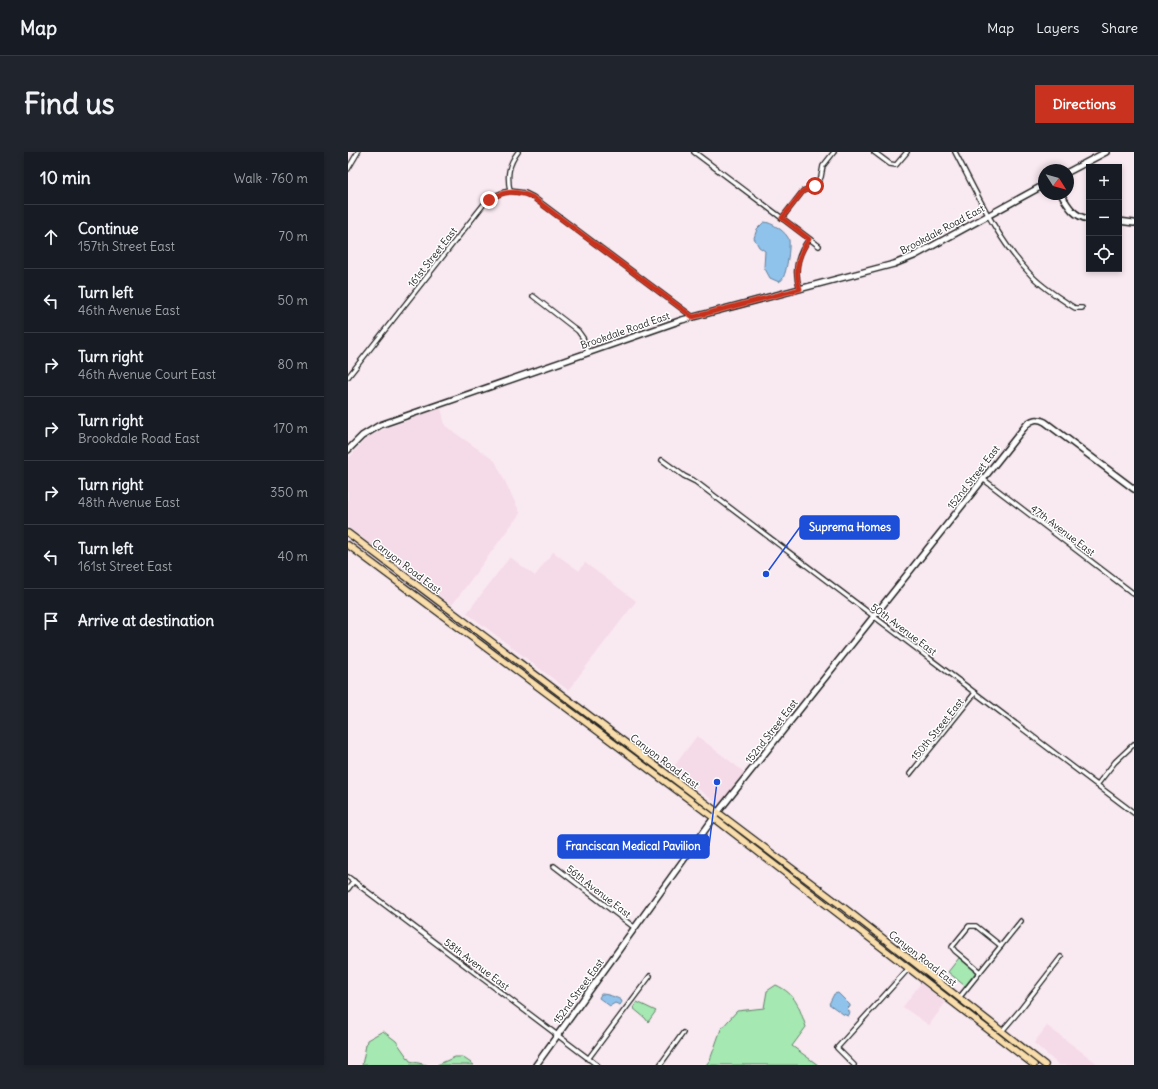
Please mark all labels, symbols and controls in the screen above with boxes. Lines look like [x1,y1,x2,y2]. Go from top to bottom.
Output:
text: Map [20,16,57,40]
text: Map [987,19,1014,37]
text: Layers [1036,19,1079,37]
text: Share [1101,19,1138,37]
button: Directions [1035,85,1134,123]
text: Find us [24,86,115,122]
north arrow [1038,164,1074,200]
map controls [1086,164,1122,272]
button: + [1086,164,1122,200]
text: 10 min [40,167,91,189]
text: Walk · 760 m [234,170,308,187]
route start [806,177,824,195]
route end [480,191,498,209]
button: − [1086,200,1122,236]
street label: Brookdale Road East [898,201,987,257]
text: Continue [78,219,139,238]
street label: 161st Street East [405,224,460,290]
icon: ahead [40,226,62,248]
text: 70 m [279,228,308,245]
button: locate [1086,236,1122,272]
text: 157th Street East [78,238,175,255]
text: Turn left [78,283,133,302]
icon: left [40,290,62,312]
text: 50 m [277,292,308,309]
text: 46th Avenue East [78,302,180,319]
street label: Brookdale Road East [579,309,672,352]
text: Turn right [78,347,143,366]
icon: right [40,354,62,376]
text: 80 m [277,356,308,373]
text: 46th Avenue Court East [78,366,216,383]
text: Turn right [78,411,143,430]
icon: right [40,418,62,440]
text: 170 m [273,420,308,437]
text: Brookdale Road East [78,430,200,447]
street label: 152nd Street East [944,442,1003,512]
text: Turn right [78,475,143,494]
icon: right [40,482,62,504]
text: 350 m [270,484,308,501]
text: 48th Avenue East [78,494,180,511]
street label: 47th Avenue East [1028,502,1098,559]
callout: Suprema Homes [800,516,899,539]
text: Suprema Homes [809,520,891,535]
street label: Canyon Road East [370,536,444,597]
text: Turn left [78,539,133,558]
icon: left [40,546,62,568]
text: 40 m [277,548,308,565]
text: 161st Street East [78,558,172,575]
street label: 50th Avenue East [868,600,940,659]
icon: arrive [40,610,62,632]
text: Arrive at destination [78,611,214,630]
street label: 150th Street East [908,695,967,763]
street label: 152nd Street East [742,696,801,766]
street label: Canyon Road East [628,731,702,792]
callout: Franciscan Medical Pavilion [558,835,709,858]
text: Franciscan Medical Pavilion [565,839,701,853]
street label: 56th Avenue East [564,862,634,921]
street label: Canyon Road East [886,928,960,989]
street label: 58th Avenue East [442,936,512,994]
street label: 152nd Street East [550,956,607,1027]

